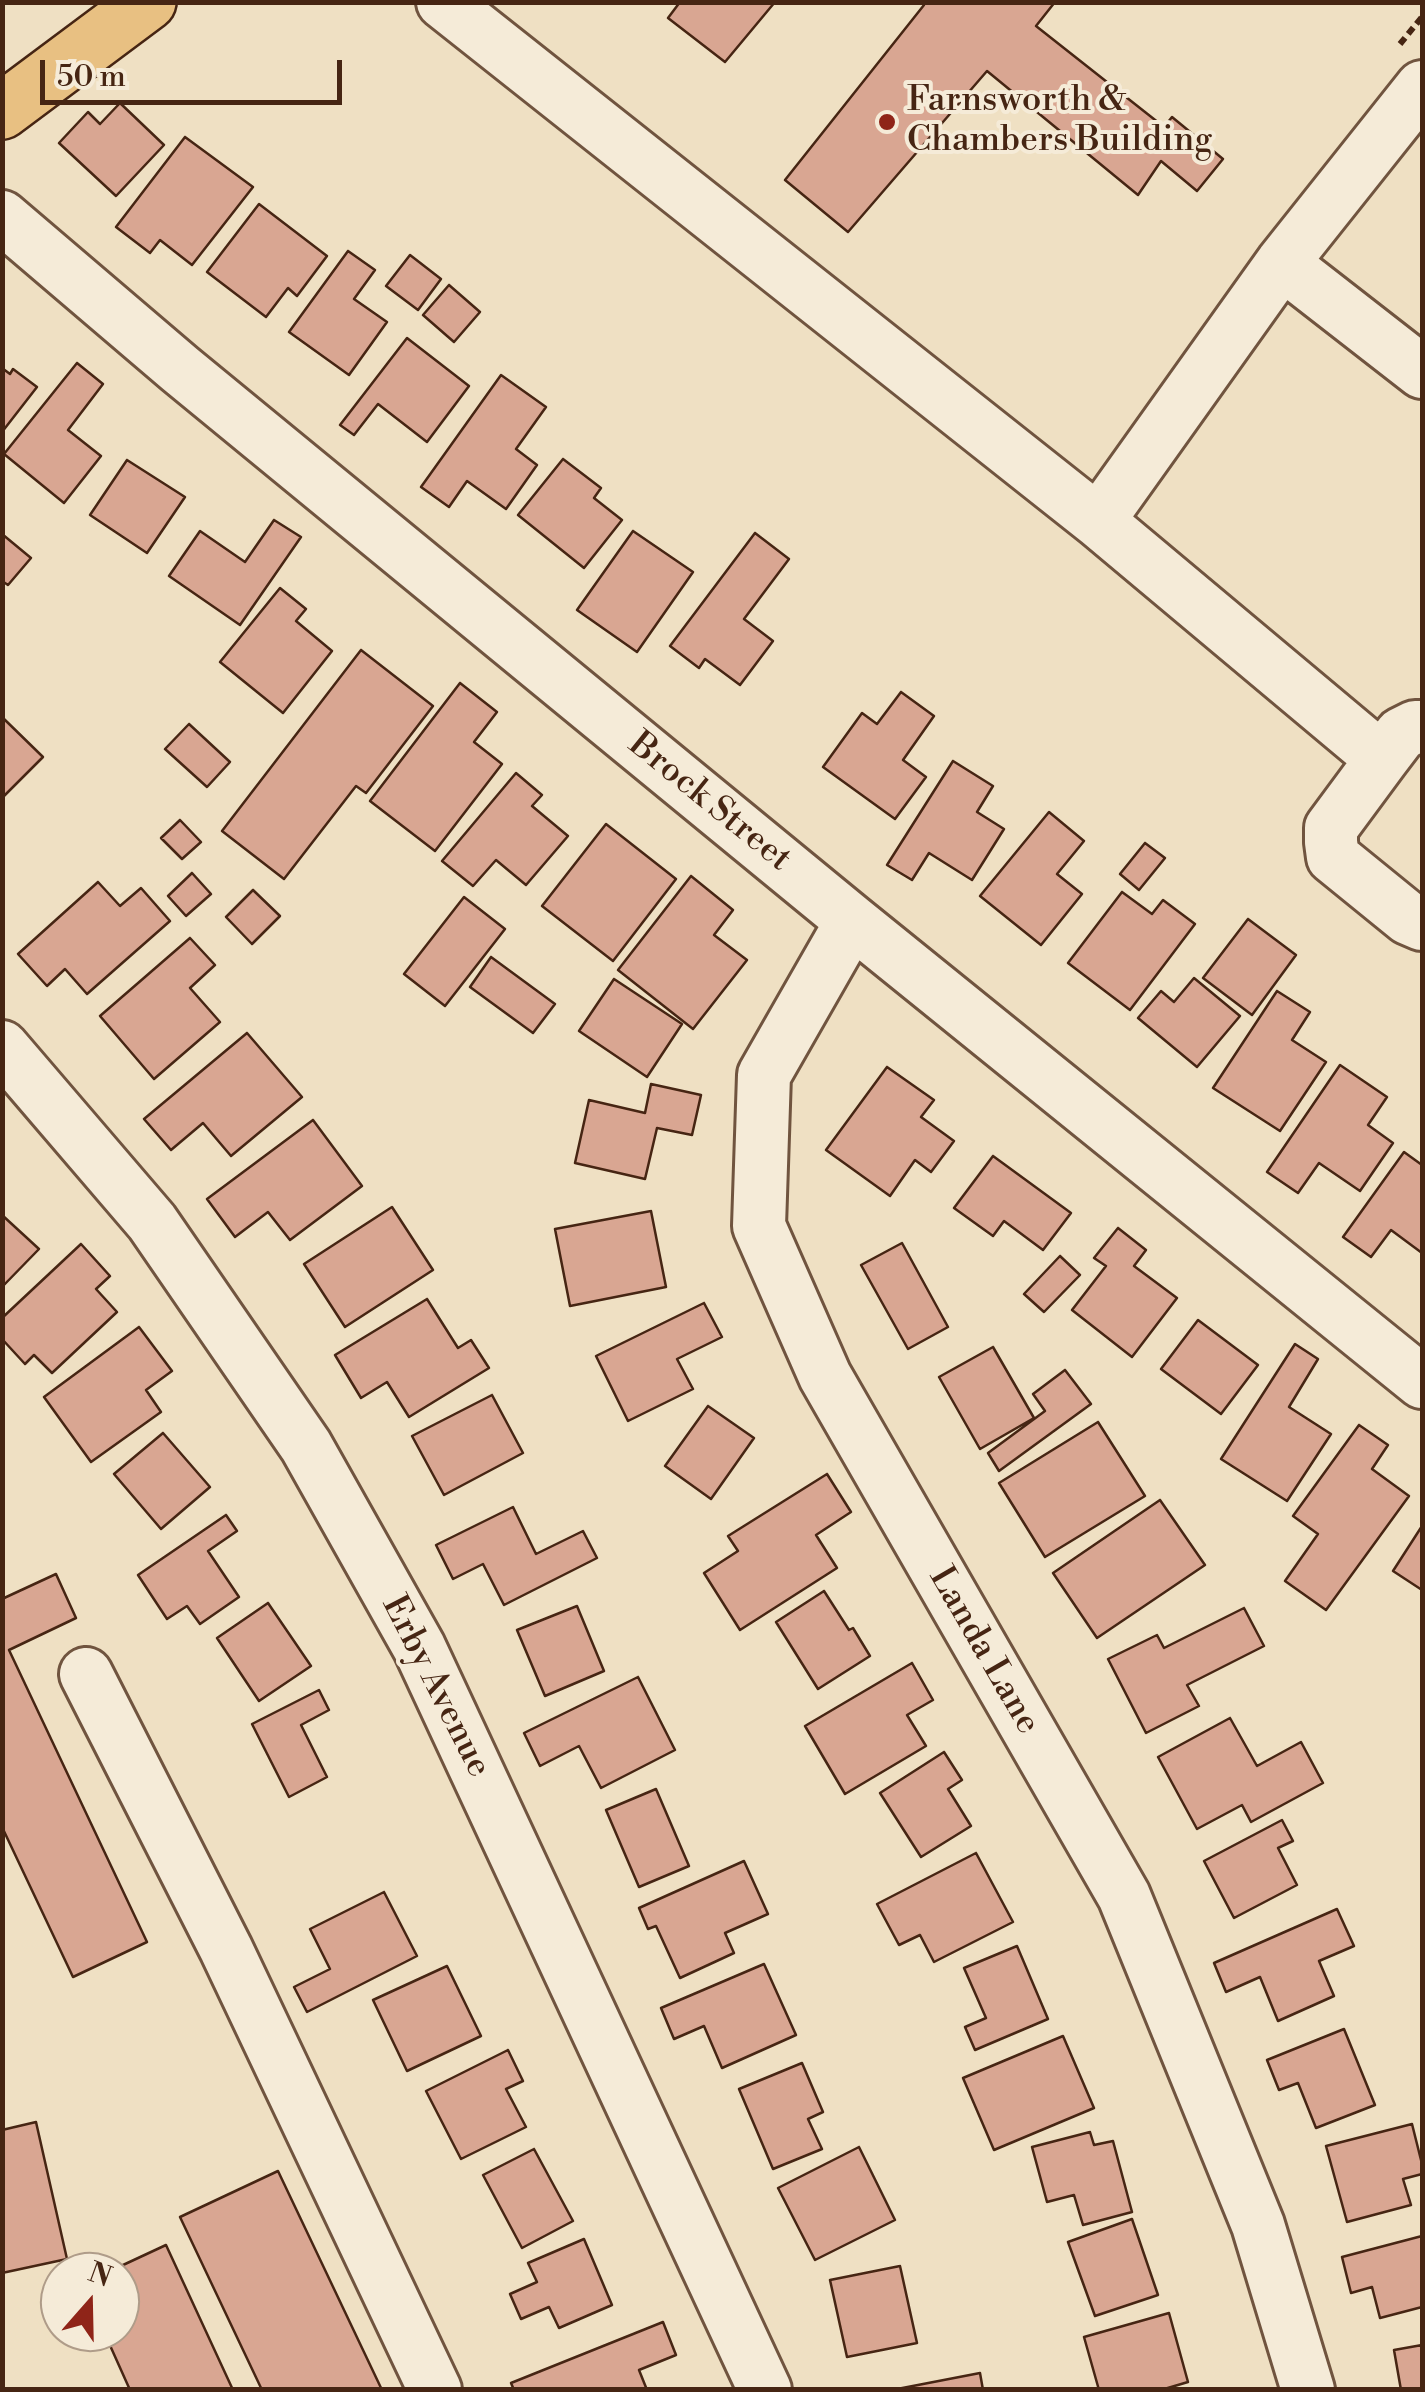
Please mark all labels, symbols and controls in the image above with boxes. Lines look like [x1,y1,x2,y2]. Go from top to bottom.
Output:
scale bar [45,40,348,102]
text: 50 m [57,58,126,96]
place label: Farnsworth & Chambers Building [907,81,1212,163]
marker: Farnsworth & Chambers Building [876,111,898,133]
street label: Brock Street [619,725,799,881]
street label: Landa Lane [918,1560,1048,1742]
street label: Erby Avenue [371,1589,499,1785]
north arrow [40,2252,140,2352]
text: N [83,2255,116,2295]

